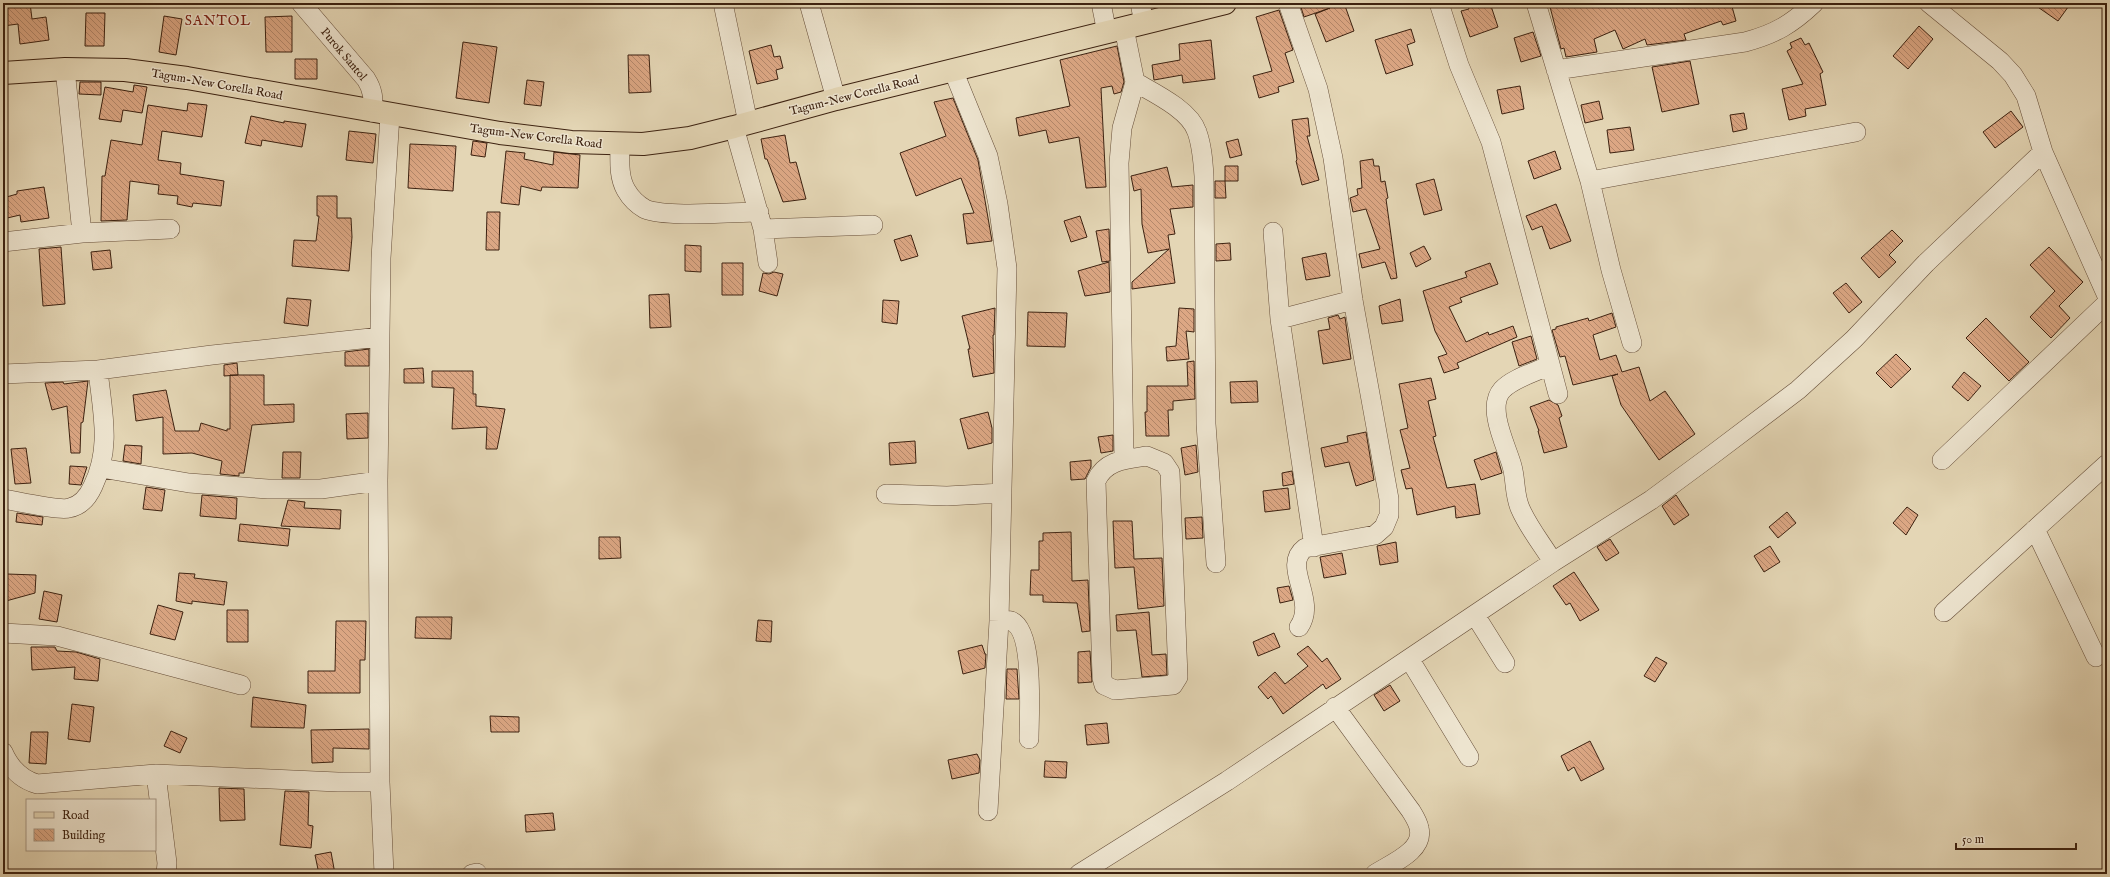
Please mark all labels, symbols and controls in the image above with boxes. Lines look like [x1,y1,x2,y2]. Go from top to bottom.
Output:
district label: SANTOL [185,12,251,30]
street label: Purok Santol [317,25,371,84]
street label: Tagum-New Corella Road [150,66,284,104]
street label: Tagum-New Corella Road [788,72,921,119]
street label: Tagum-New Corella Road [469,121,603,152]
legend [26,799,156,851]
text: Road [62,808,90,823]
scale bar [1956,825,2076,851]
text: Building [62,828,106,843]
text: 50 m [1962,832,1984,847]

